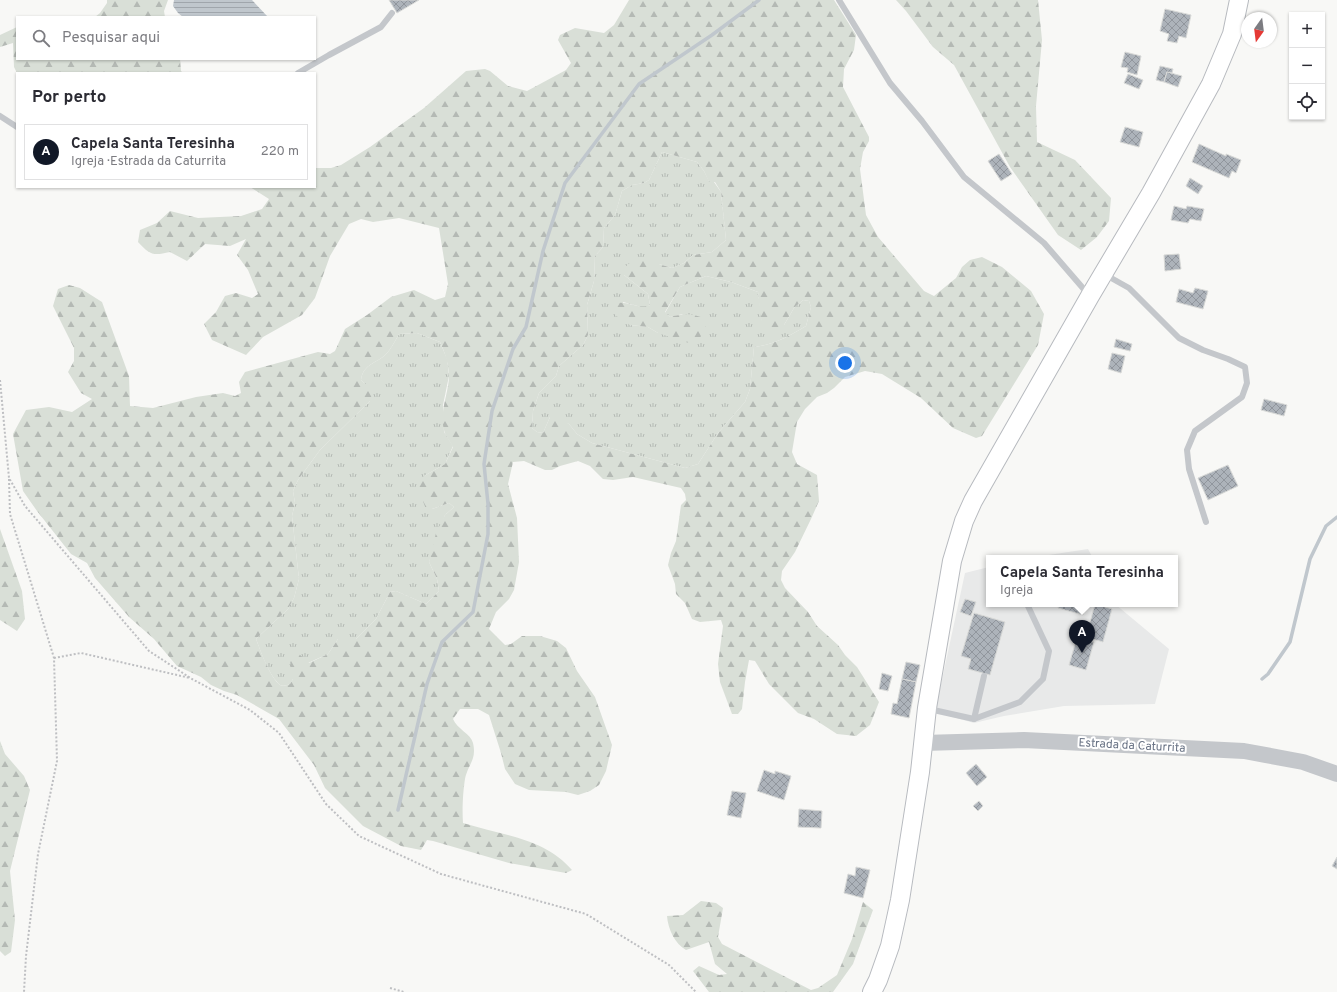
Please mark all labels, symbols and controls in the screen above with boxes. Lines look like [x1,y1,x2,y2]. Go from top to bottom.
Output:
north arrow [1241,12,1277,48]
map controls [1289,12,1325,120]
button: + [1289,12,1325,48]
search box [16,16,316,60]
icon: search [30,27,52,49]
text: Pesquisar aqui [62,29,160,48]
button: − [1289,48,1325,84]
button: locate [1289,84,1325,120]
text: Por perto [32,87,106,109]
text: Capela Santa Teresinha [71,135,235,154]
text: A [41,144,51,160]
text: 220 m [261,144,299,160]
text: Igreja · Estrada da Caturrita [71,154,226,170]
your location [835,353,855,373]
popup [986,555,1178,607]
text: Capela Santa Teresinha [1000,564,1164,583]
text: Igreja [1000,583,1033,599]
pin: A [1069,620,1095,653]
street label: Estrada da Caturrita [1078,735,1186,757]

